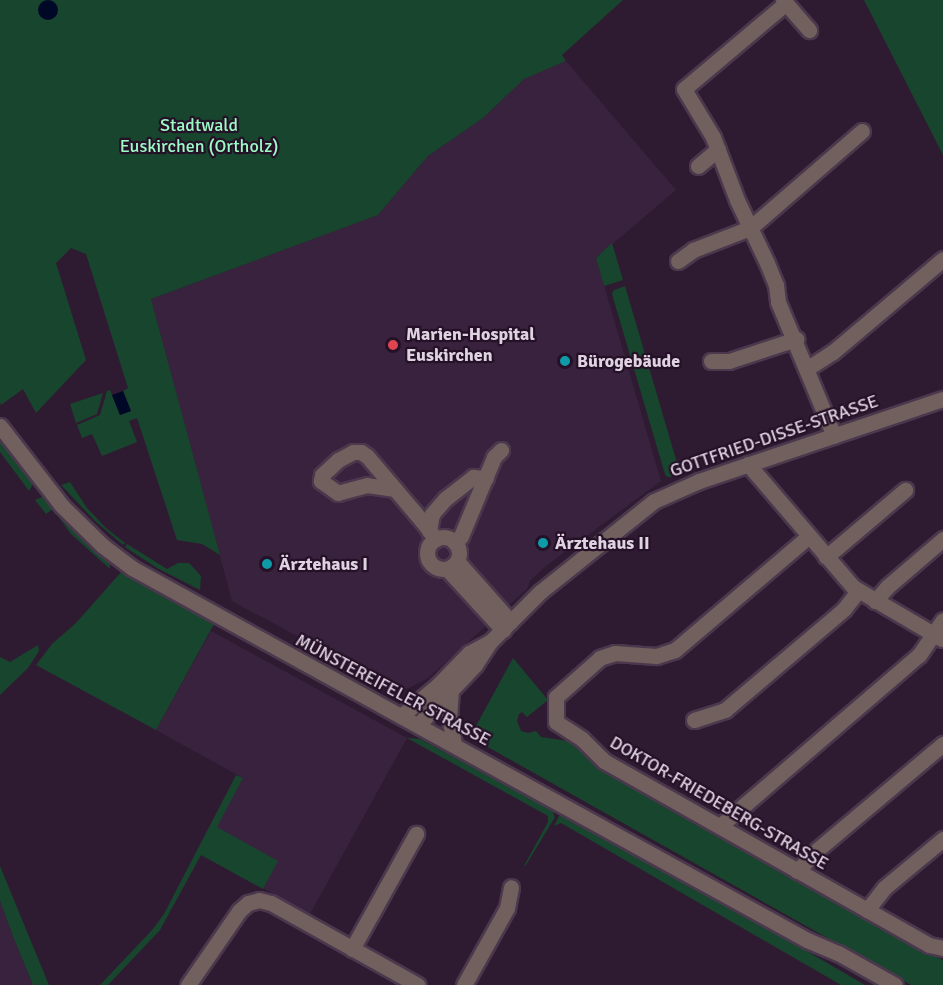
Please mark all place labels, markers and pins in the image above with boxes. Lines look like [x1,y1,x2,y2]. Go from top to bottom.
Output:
place label: Marien-Hospital Euskirchen [406,324,535,366]
marker: Marien-Hospital Euskirchen [384,336,402,354]
place label: Bürogebäude [577,350,680,372]
marker: Bürogebäude [558,354,572,368]
place label: Ärztehaus II [555,532,650,554]
marker: Ärztehaus II [536,536,550,550]
place label: Ärztehaus I [279,553,368,575]
marker: Ärztehaus I [260,557,274,571]

